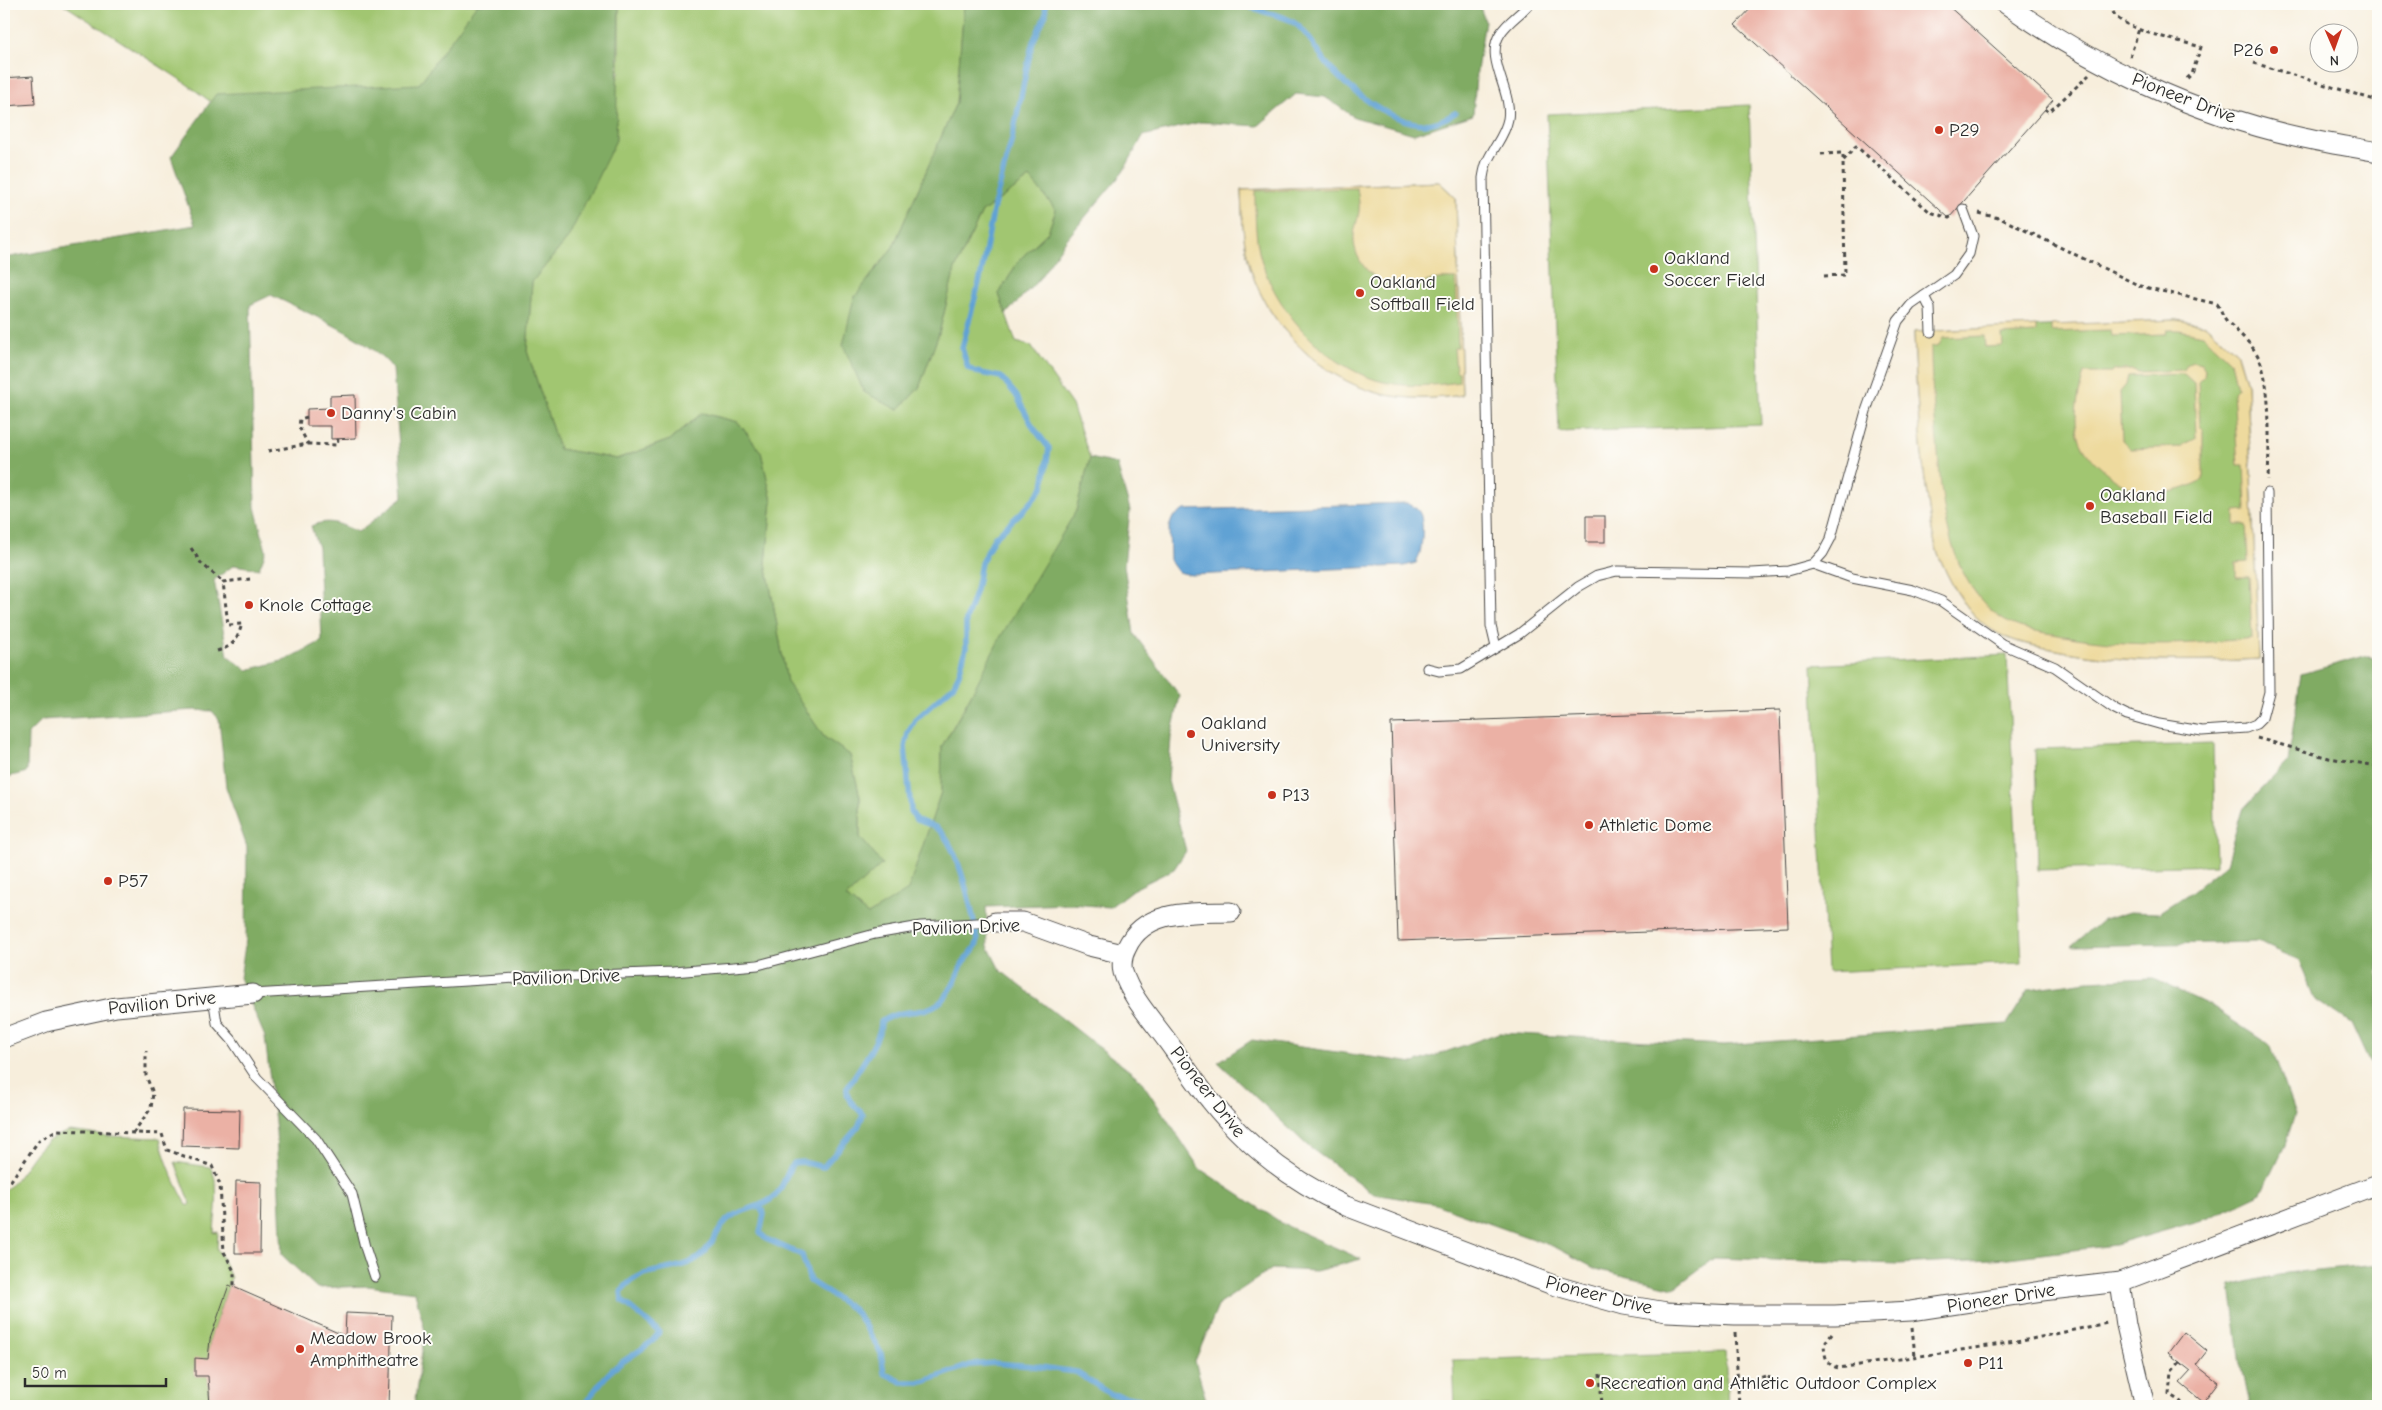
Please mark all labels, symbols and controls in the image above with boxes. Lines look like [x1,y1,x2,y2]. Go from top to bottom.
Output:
north arrow [2310,22,2360,72]
place label: P26 [2233,39,2264,61]
marker: P26 [2268,44,2280,56]
text: N [2330,52,2339,69]
street label: Pioneer Drive [2129,68,2239,128]
place label: P29 [1949,119,1980,141]
marker: P29 [1933,124,1945,136]
place label: Oakland Soccer Field [1664,247,1765,291]
marker: Oakland Soccer Field [1648,263,1660,275]
place label: Oakland Softball Field [1370,271,1475,315]
marker: Oakland Softball Field [1354,287,1366,299]
place label: Danny's Cabin [341,402,457,424]
marker: Danny's Cabin [325,407,337,419]
place label: Oakland Baseball Field [2100,484,2213,528]
marker: Oakland Baseball Field [2084,500,2096,512]
place label: Knole Cottage [259,594,371,616]
marker: Knole Cottage [243,599,255,611]
place label: Oakland University [1201,712,1280,756]
marker: Oakland University [1185,728,1197,740]
place label: P13 [1282,784,1310,806]
marker: P13 [1266,789,1278,801]
place label: Athletic Dome [1599,814,1712,836]
marker: Athletic Dome [1583,819,1595,831]
place label: P57 [118,870,148,892]
marker: P57 [102,875,114,887]
street label: Pavilion Drive [912,914,1020,940]
street label: Pavilion Drive [512,964,620,990]
street label: Pavilion Drive [107,986,217,1020]
street label: Pioneer Drive [1166,1042,1250,1142]
street label: Pioneer Drive [1543,1271,1655,1319]
street label: Pioneer Drive [1945,1279,2057,1317]
place label: Meadow Brook Amphitheatre [310,1327,432,1371]
marker: Meadow Brook Amphitheatre [294,1343,306,1355]
place label: P11 [1978,1352,2004,1374]
scale bar [25,1355,166,1387]
marker: P11 [1962,1357,1974,1369]
text: 50 m [32,1364,67,1382]
place label: Recreation and Athletic Outdoor Complex [1600,1372,1937,1394]
marker: Recreation and Athletic Outdoor Complex [1584,1377,1596,1389]

